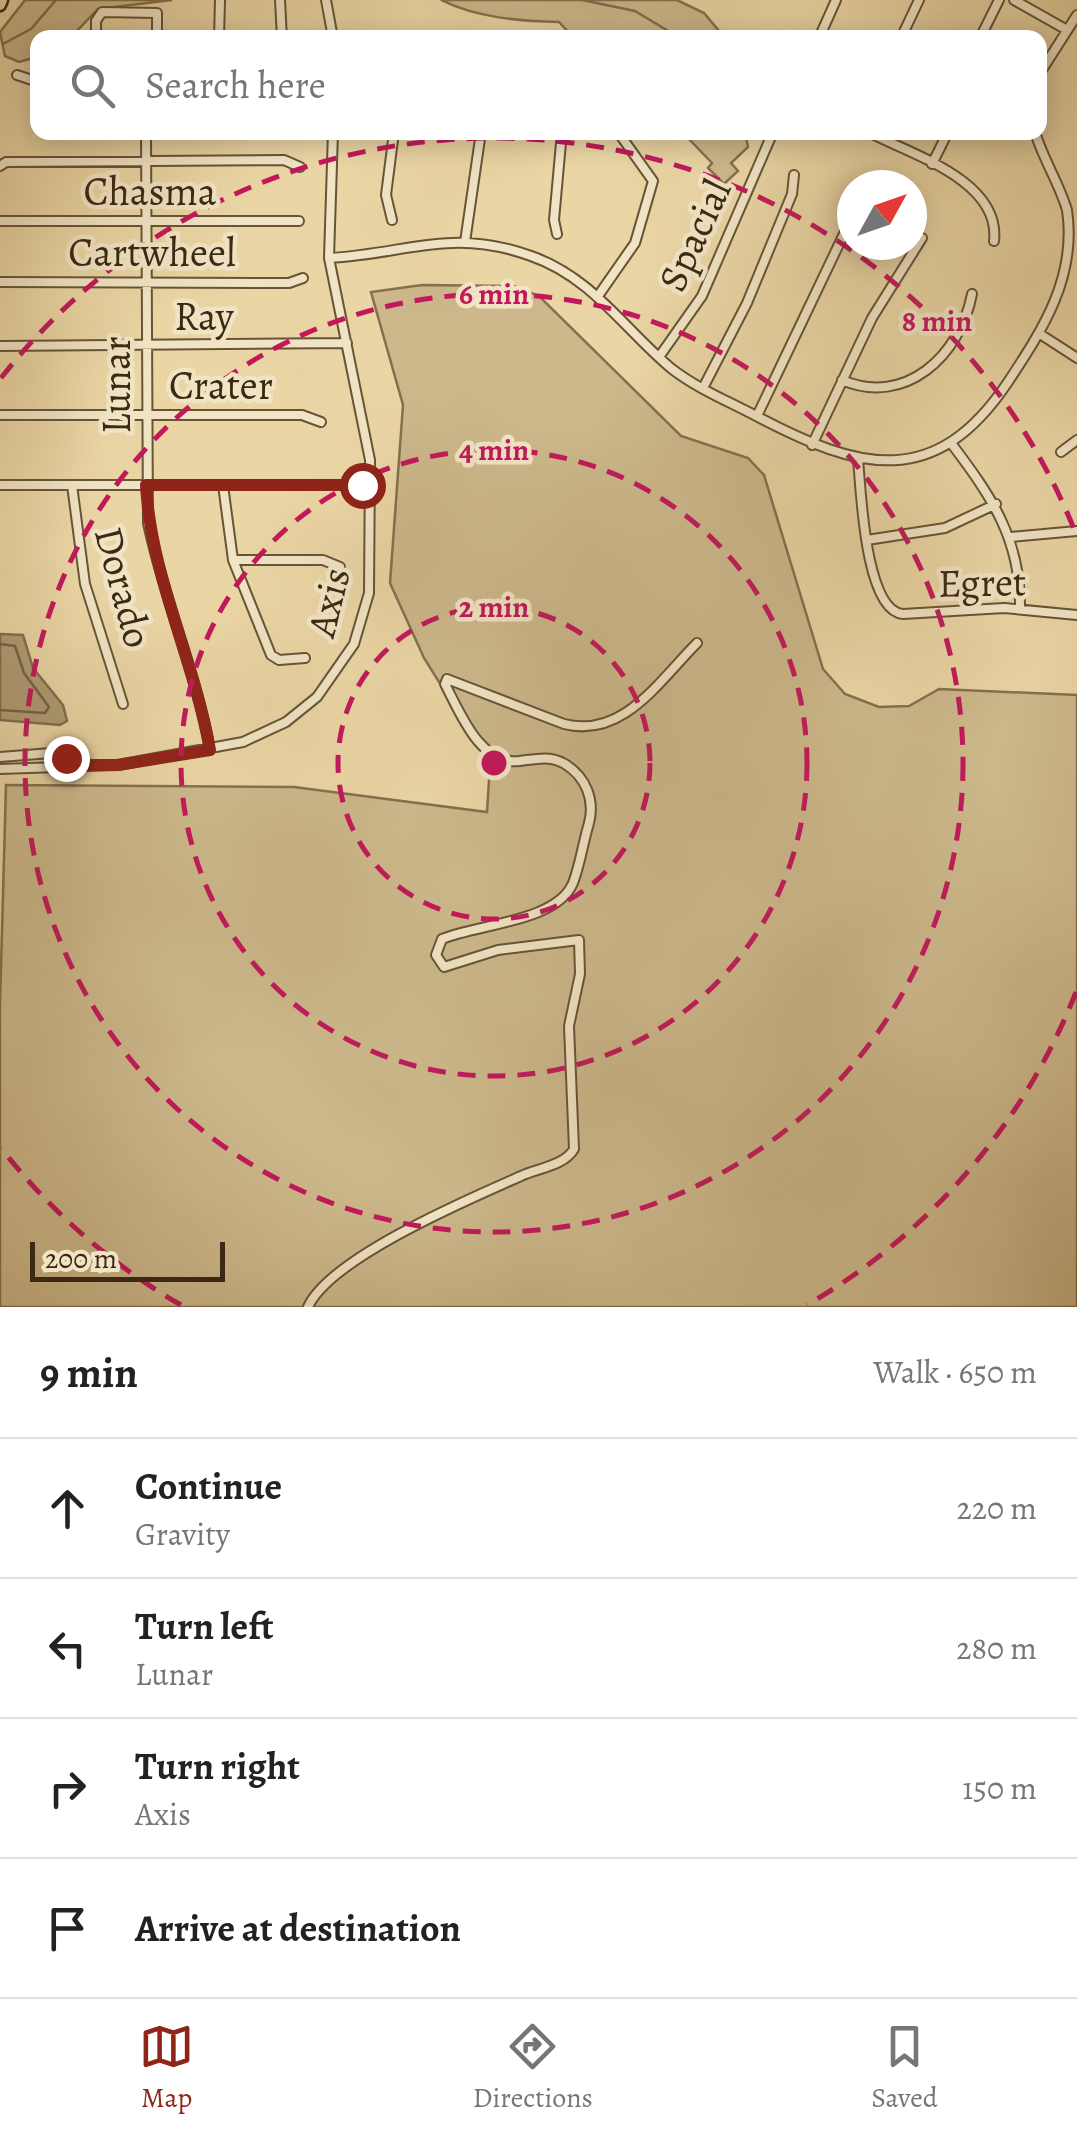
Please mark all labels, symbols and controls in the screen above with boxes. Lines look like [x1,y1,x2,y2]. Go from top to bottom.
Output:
search box [30,30,1047,140]
icon: search [65,58,120,113]
text: Search here [145,59,326,111]
street label: Chasma [83,164,217,219]
street label: Spacial [645,170,744,300]
north arrow [837,170,927,260]
street label: Cartwheel [68,225,236,280]
text: 6 min [459,274,529,314]
street label: Ray [174,289,235,344]
text: 8 min [902,301,972,341]
street label: Lunar [89,336,144,434]
street label: Crater [169,358,273,413]
text: 4 min [459,430,529,470]
route start [340,463,386,509]
street label: Dorado [81,521,166,654]
street label: Egret [937,554,1027,611]
street label: Axis [293,562,364,644]
text: 2 min [459,587,529,627]
route end [44,736,90,782]
centre of rings [476,745,512,781]
scale bar [30,1237,225,1282]
text: 200 m [45,1240,117,1278]
text: 9 min [40,1344,138,1401]
text: Walk · 650 m [874,1350,1037,1394]
text: Continue [135,1460,282,1512]
icon: ahead [40,1481,95,1536]
text: 220 m [957,1486,1037,1530]
text: Gravity [135,1512,230,1556]
text: Turn left [135,1600,274,1652]
icon: left [40,1621,95,1676]
text: 280 m [956,1626,1037,1670]
text: Lunar [135,1652,213,1696]
text: Turn right [135,1740,300,1792]
icon: right [40,1761,95,1816]
text: 150 m [962,1766,1037,1810]
text: Axis [135,1792,191,1836]
icon: arrive [40,1901,95,1956]
text: Arrive at destination [135,1902,461,1954]
tab: Map [139,2019,194,2117]
tab: Directions [473,2019,593,2117]
tab: Saved [871,2019,938,2117]

